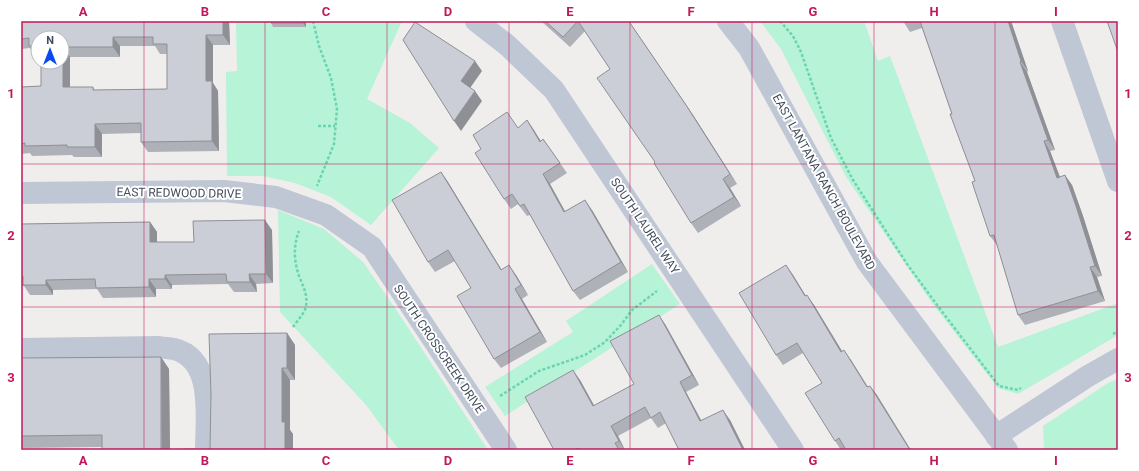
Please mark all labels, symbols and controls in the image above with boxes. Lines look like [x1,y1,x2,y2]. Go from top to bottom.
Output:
text: A [79,4,88,19]
text: B [201,4,209,19]
text: C [322,4,331,19]
text: D [444,4,452,19]
text: E [566,4,574,19]
text: F [687,4,695,19]
text: G [809,4,818,19]
text: H [929,4,939,19]
text: I [1054,4,1058,19]
north arrow [30,30,70,70]
text: N [46,34,54,47]
text: 1 [7,86,15,101]
text: 1 [1124,86,1132,101]
street label: EAST LANTANA RANCH BOULEVARD [770,92,878,272]
street label: SOUTH LAUREL WAY [608,175,683,277]
street label: EAST REDWOOD DRIVE [116,185,242,201]
text: 2 [7,228,15,243]
text: 2 [1124,228,1132,243]
street label: SOUTH CROSSCREEK DRIVE [391,282,487,416]
text: 3 [7,370,15,385]
text: 3 [1124,370,1132,385]
text: A [79,453,88,468]
text: B [201,453,209,468]
text: C [322,453,331,468]
text: D [444,453,452,468]
text: E [566,453,574,468]
text: F [687,453,695,468]
text: G [809,453,818,468]
text: H [929,453,939,468]
text: I [1054,453,1058,468]

